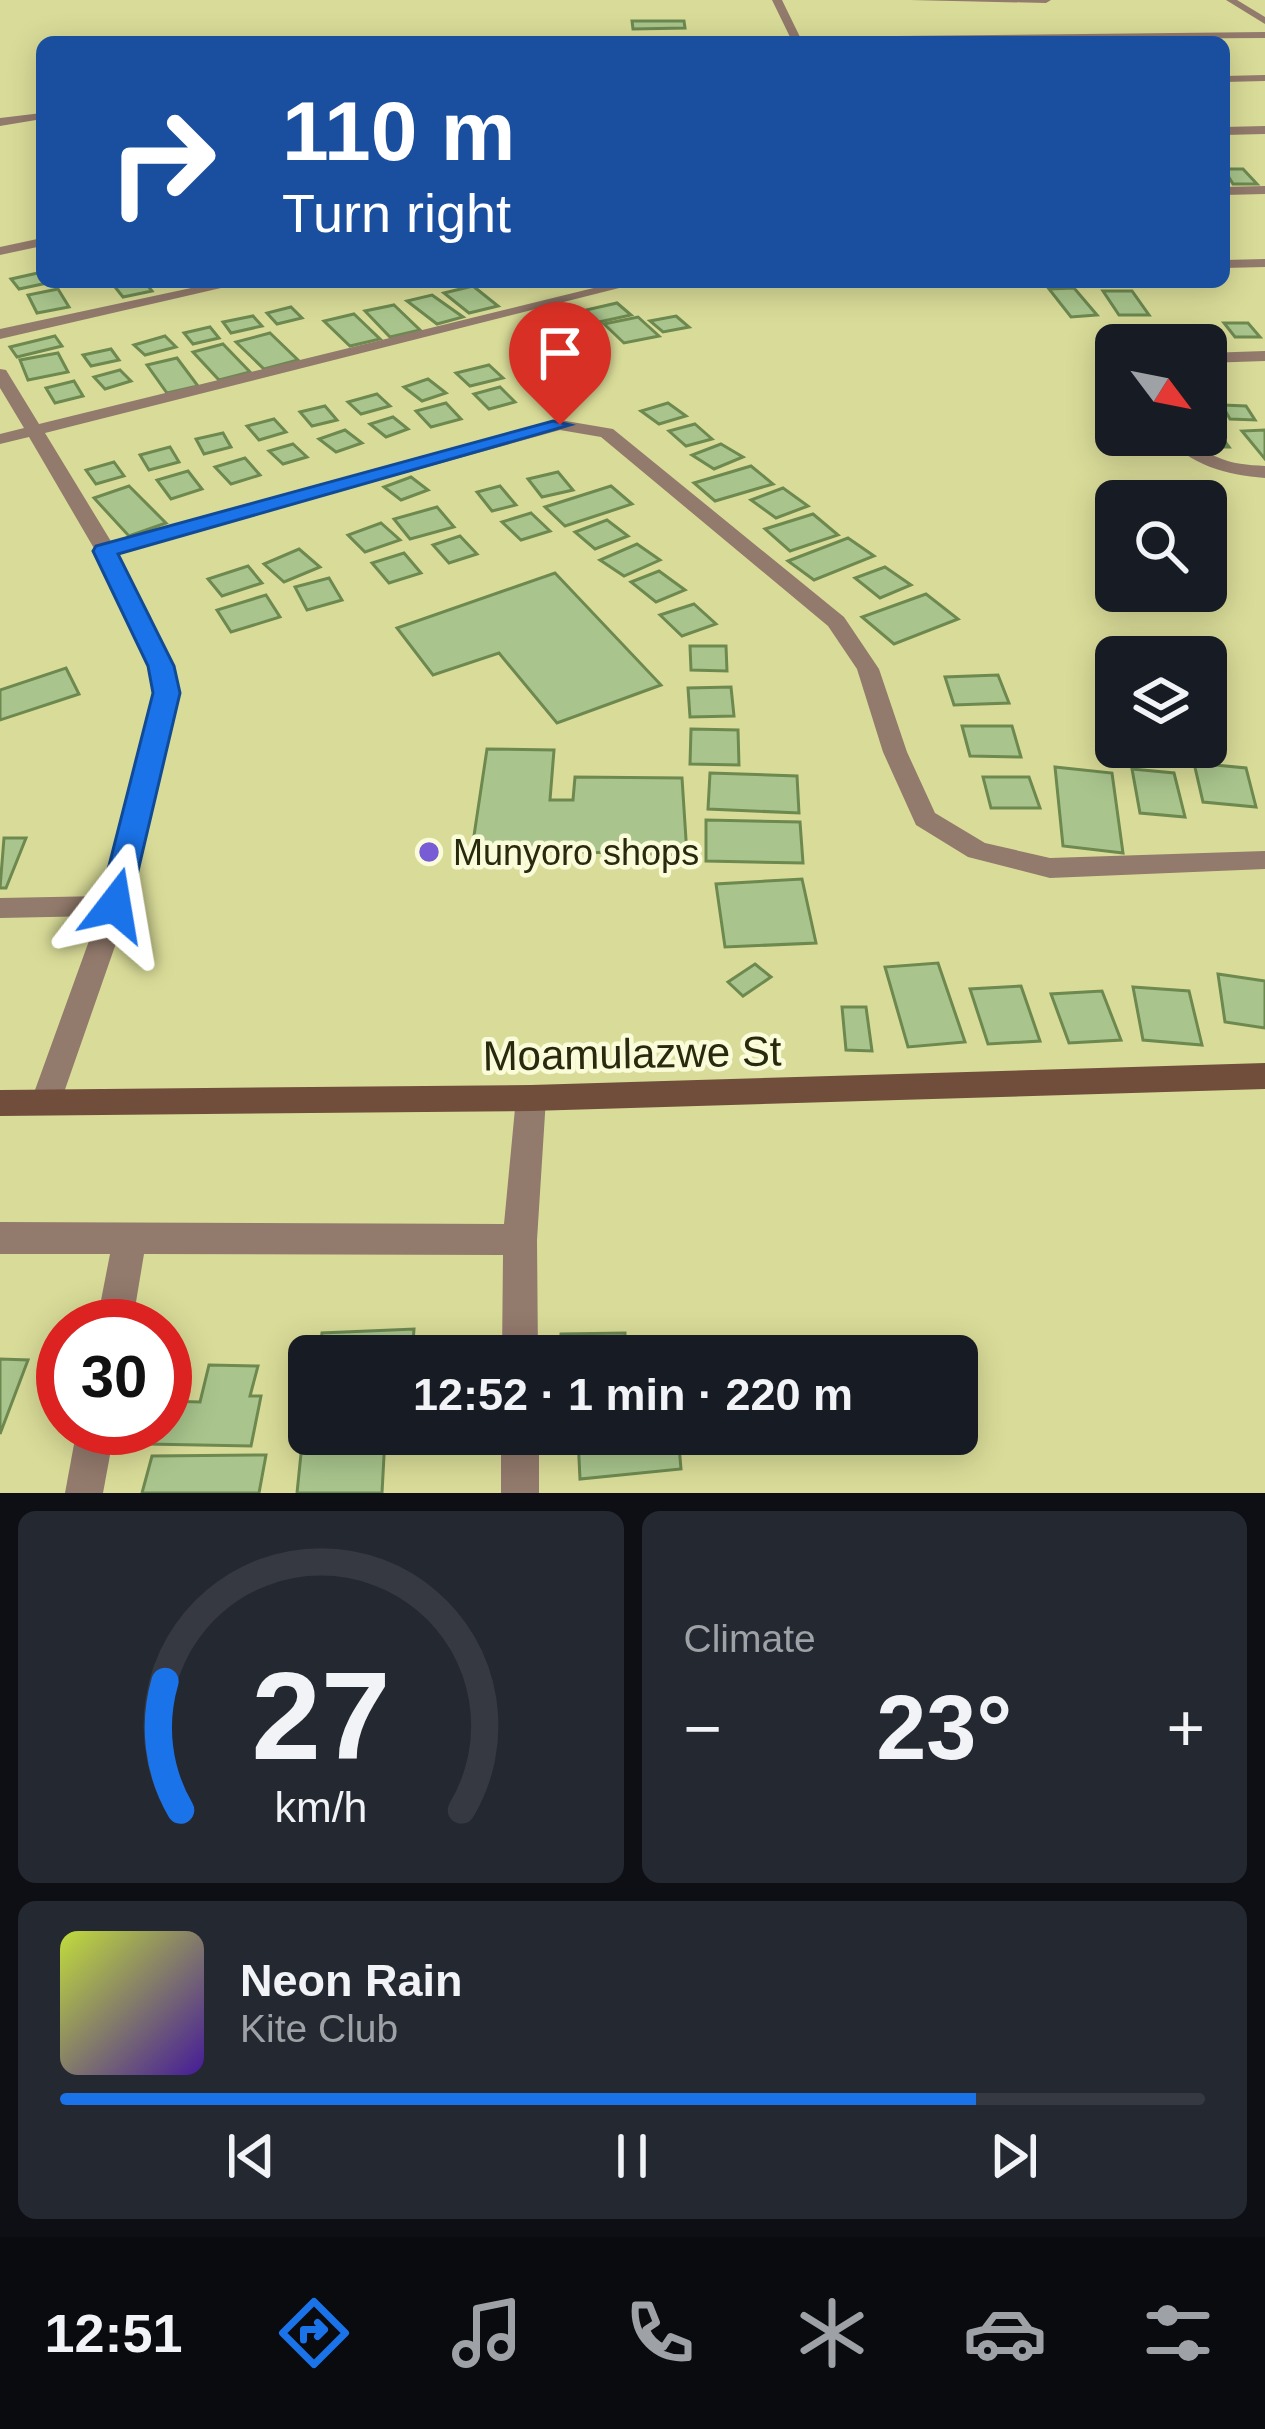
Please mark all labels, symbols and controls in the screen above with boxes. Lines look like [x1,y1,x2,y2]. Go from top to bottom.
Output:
icon: right [84,84,240,240]
text: 110 m [282,84,516,178]
text: Turn right [282,183,511,243]
pin [509,302,611,425]
icon: arrive [527,320,593,386]
north arrow [1095,324,1227,456]
map controls [1095,324,1227,768]
button: search [1095,480,1227,612]
button: layers [1095,636,1227,768]
place label: Munyoro shops [453,832,699,873]
marker: Munyoro shops [416,839,442,865]
position arrow [52,842,178,968]
street label: Moamulazwe St [482,1027,782,1080]
speed limit sign: 30 [36,1299,192,1455]
text: 12:52 · 1 min · 220 m [413,1369,853,1420]
text: Climate [684,1617,816,1660]
text: 27 [251,1646,390,1785]
text: 23° [876,1678,1012,1778]
text: − [684,1691,722,1765]
text: + [1166,1691,1205,1765]
text: km/h [274,1783,367,1831]
text: Neon Rain [240,1955,463,2006]
text: Kite Club [240,2007,398,2050]
icon: previous [218,2123,284,2189]
icon: pause [599,2123,665,2189]
icon: next [981,2123,1047,2189]
icon: directions [272,2291,356,2375]
icon: music [445,2291,529,2375]
icon: phone [618,2291,702,2375]
icon: climate [790,2291,874,2375]
icon: car [963,2291,1047,2375]
icon: filters [1136,2291,1220,2375]
text: 12:51 [44,2303,183,2363]

